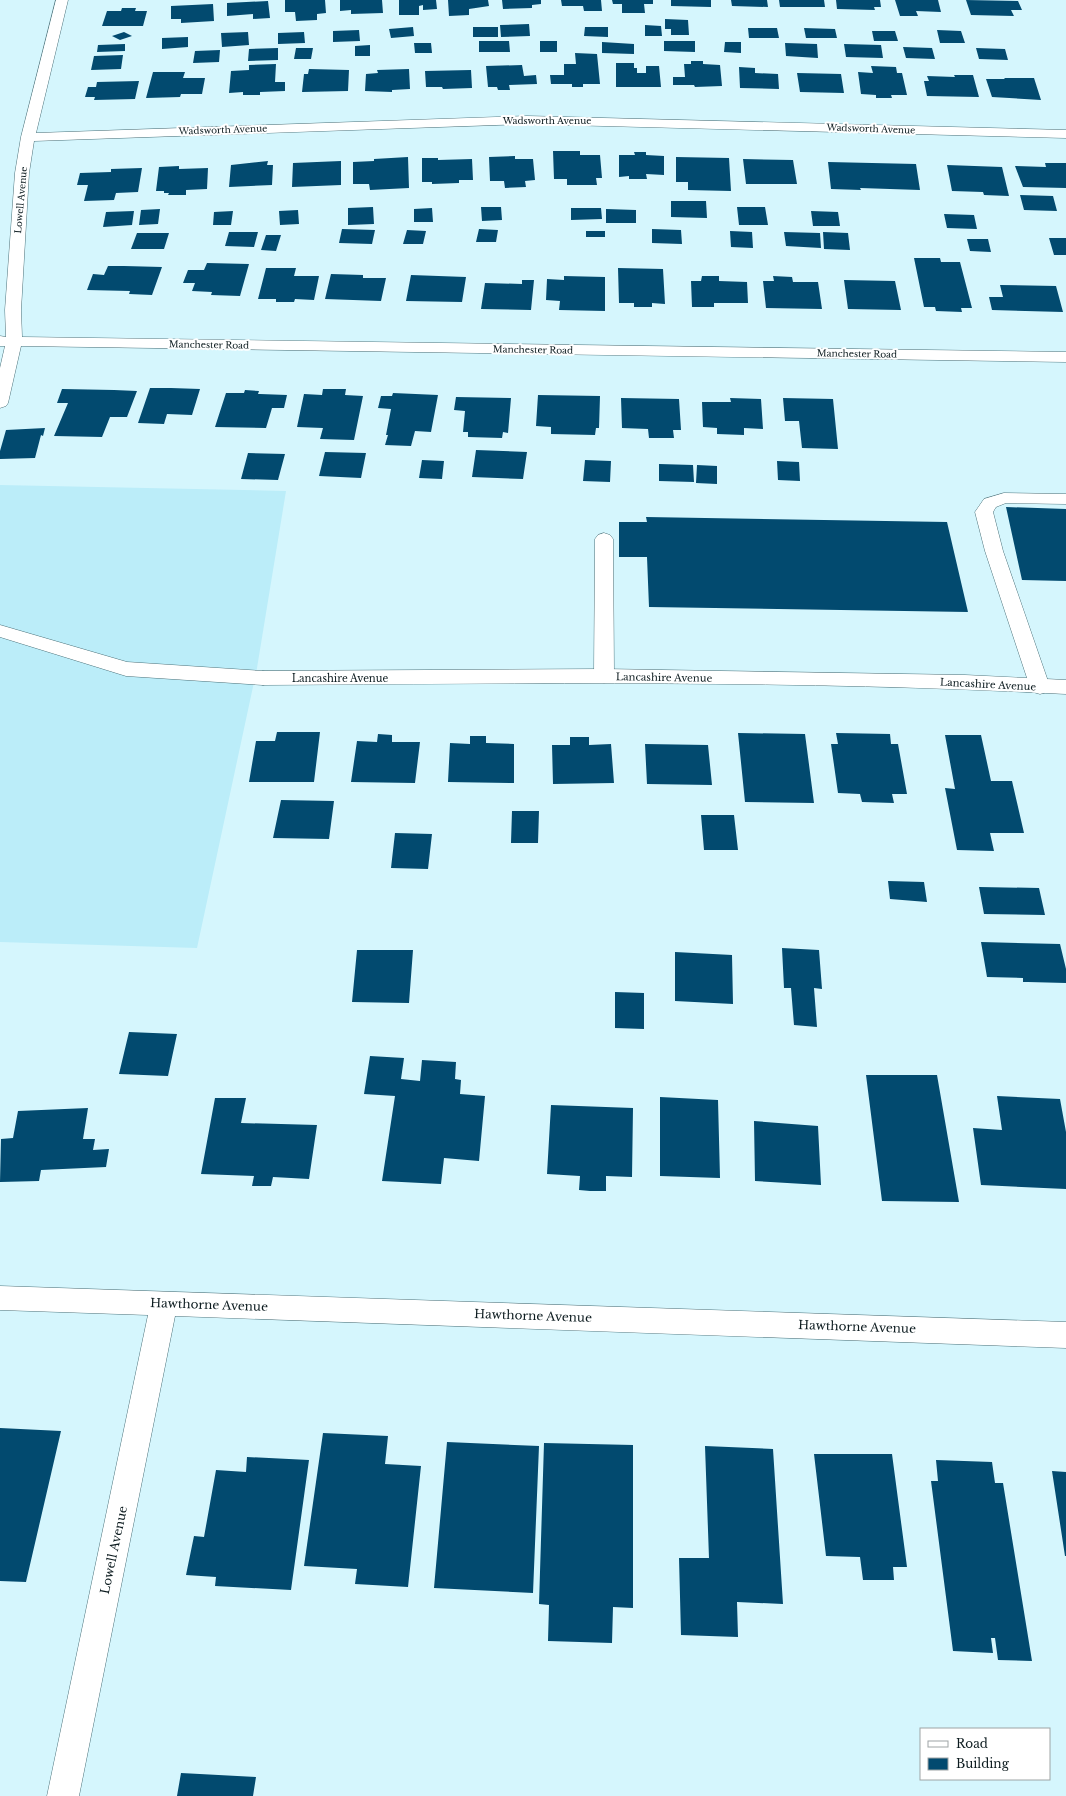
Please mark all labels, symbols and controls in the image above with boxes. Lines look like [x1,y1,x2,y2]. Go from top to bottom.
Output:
street label: Wadsworth Avenue [502,115,591,126]
street label: Wadsworth Avenue [826,121,916,136]
street label: Wadsworth Avenue [177,122,267,137]
street label: Lowell Avenue [12,166,29,234]
street label: Manchester Road [169,338,249,351]
street label: Manchester Road [493,343,573,356]
street label: Manchester Road [817,347,897,360]
street label: Lancashire Avenue [616,670,713,685]
street label: Lancashire Avenue [292,672,388,685]
street label: Lancashire Avenue [940,675,1037,694]
street label: Hawthorne Avenue [150,1295,268,1314]
street label: Hawthorne Avenue [474,1306,592,1325]
street label: Hawthorne Avenue [798,1317,916,1336]
street label: Lowell Avenue [97,1504,130,1595]
legend [920,1728,1050,1780]
text: Road [956,1736,988,1751]
text: Building [956,1756,1010,1771]

